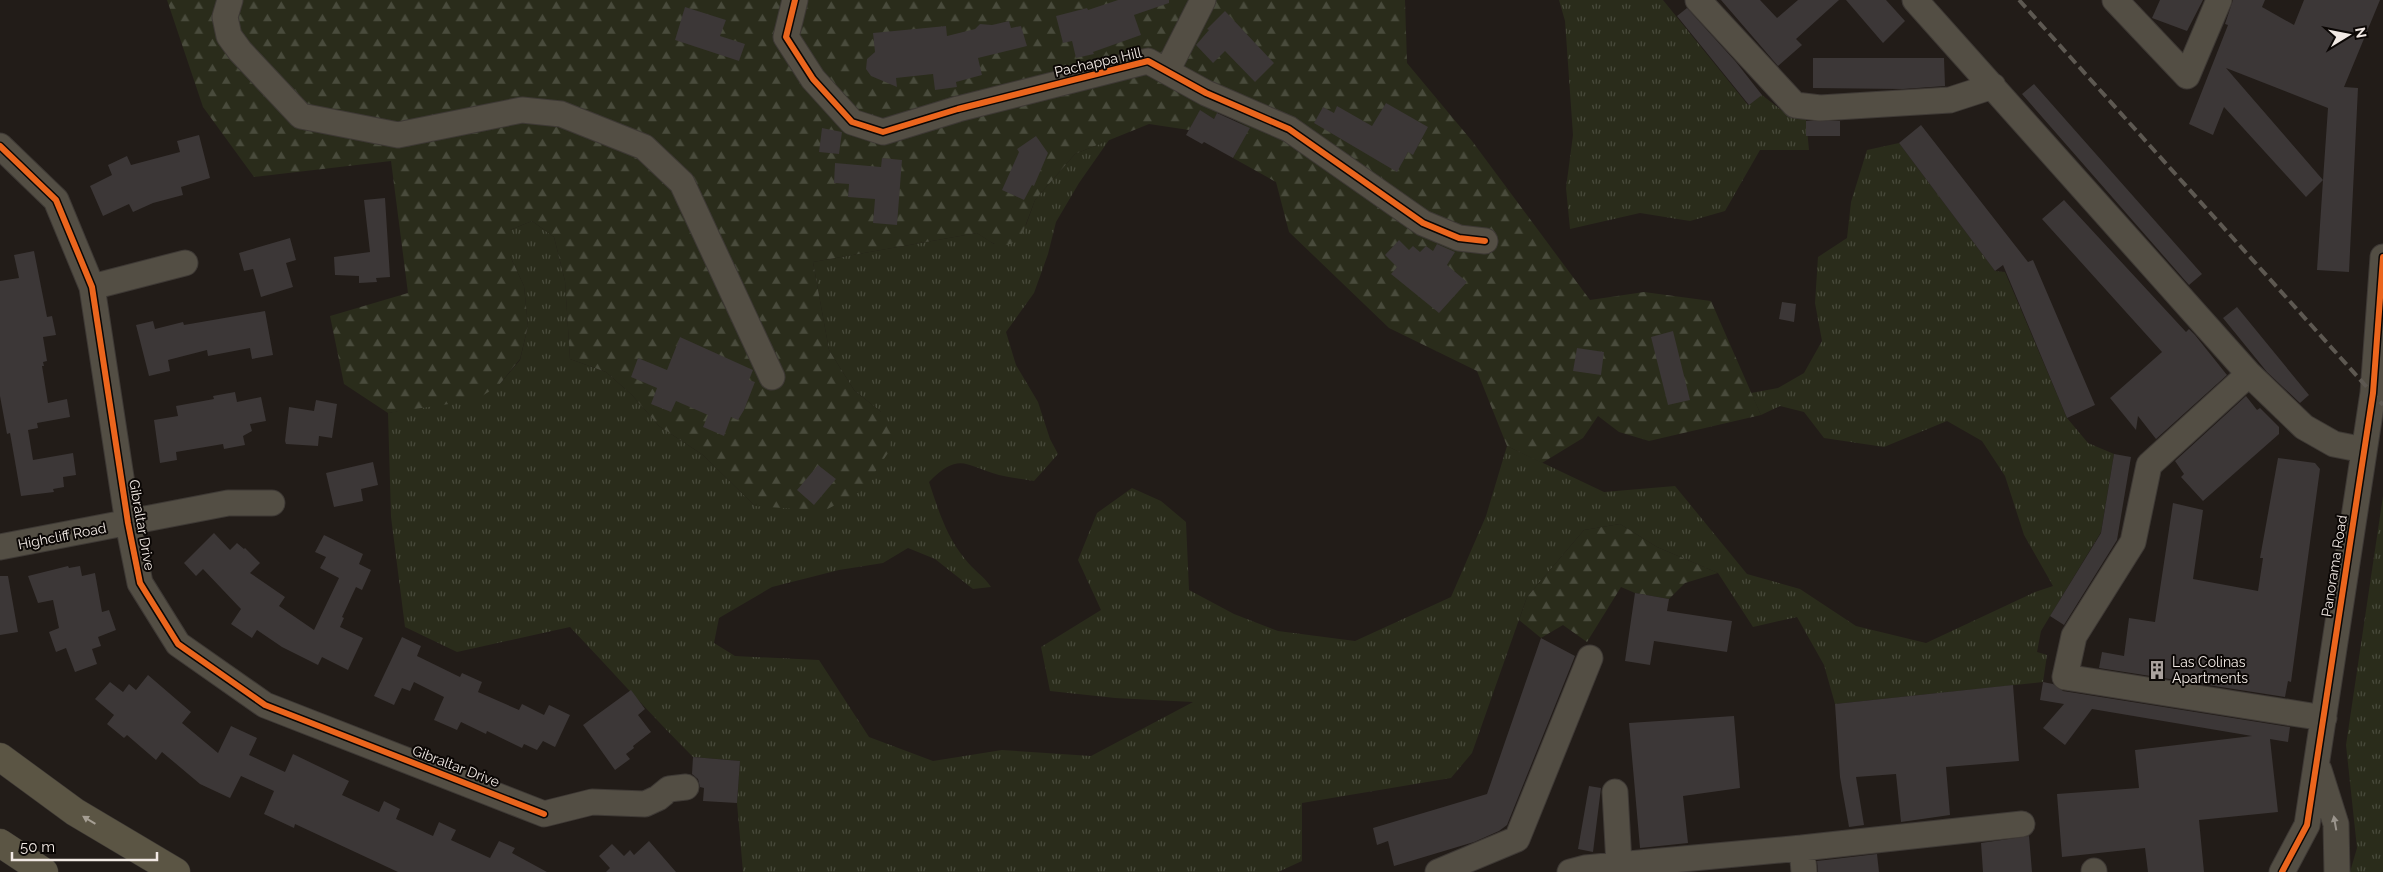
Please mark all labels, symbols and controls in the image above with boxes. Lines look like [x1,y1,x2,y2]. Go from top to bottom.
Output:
north arrow [2323,10,2373,60]
text: N [2352,26,2370,39]
street label: Pachappa Hill [1053,44,1143,80]
street label: Gibraltar Drive [126,478,158,572]
street label: Panorama Road [2318,514,2350,618]
street label: Highcliff Road [16,520,108,552]
place label: Las Colinas Apartments [2172,654,2248,686]
building icon: Las Colinas Apartments [2146,659,2168,681]
street label: Gibraltar Drive [410,742,502,790]
one-way arrow [2330,815,2338,831]
one-way arrow [83,816,96,825]
scale bar [12,830,158,862]
text: 50 m [20,838,55,856]

